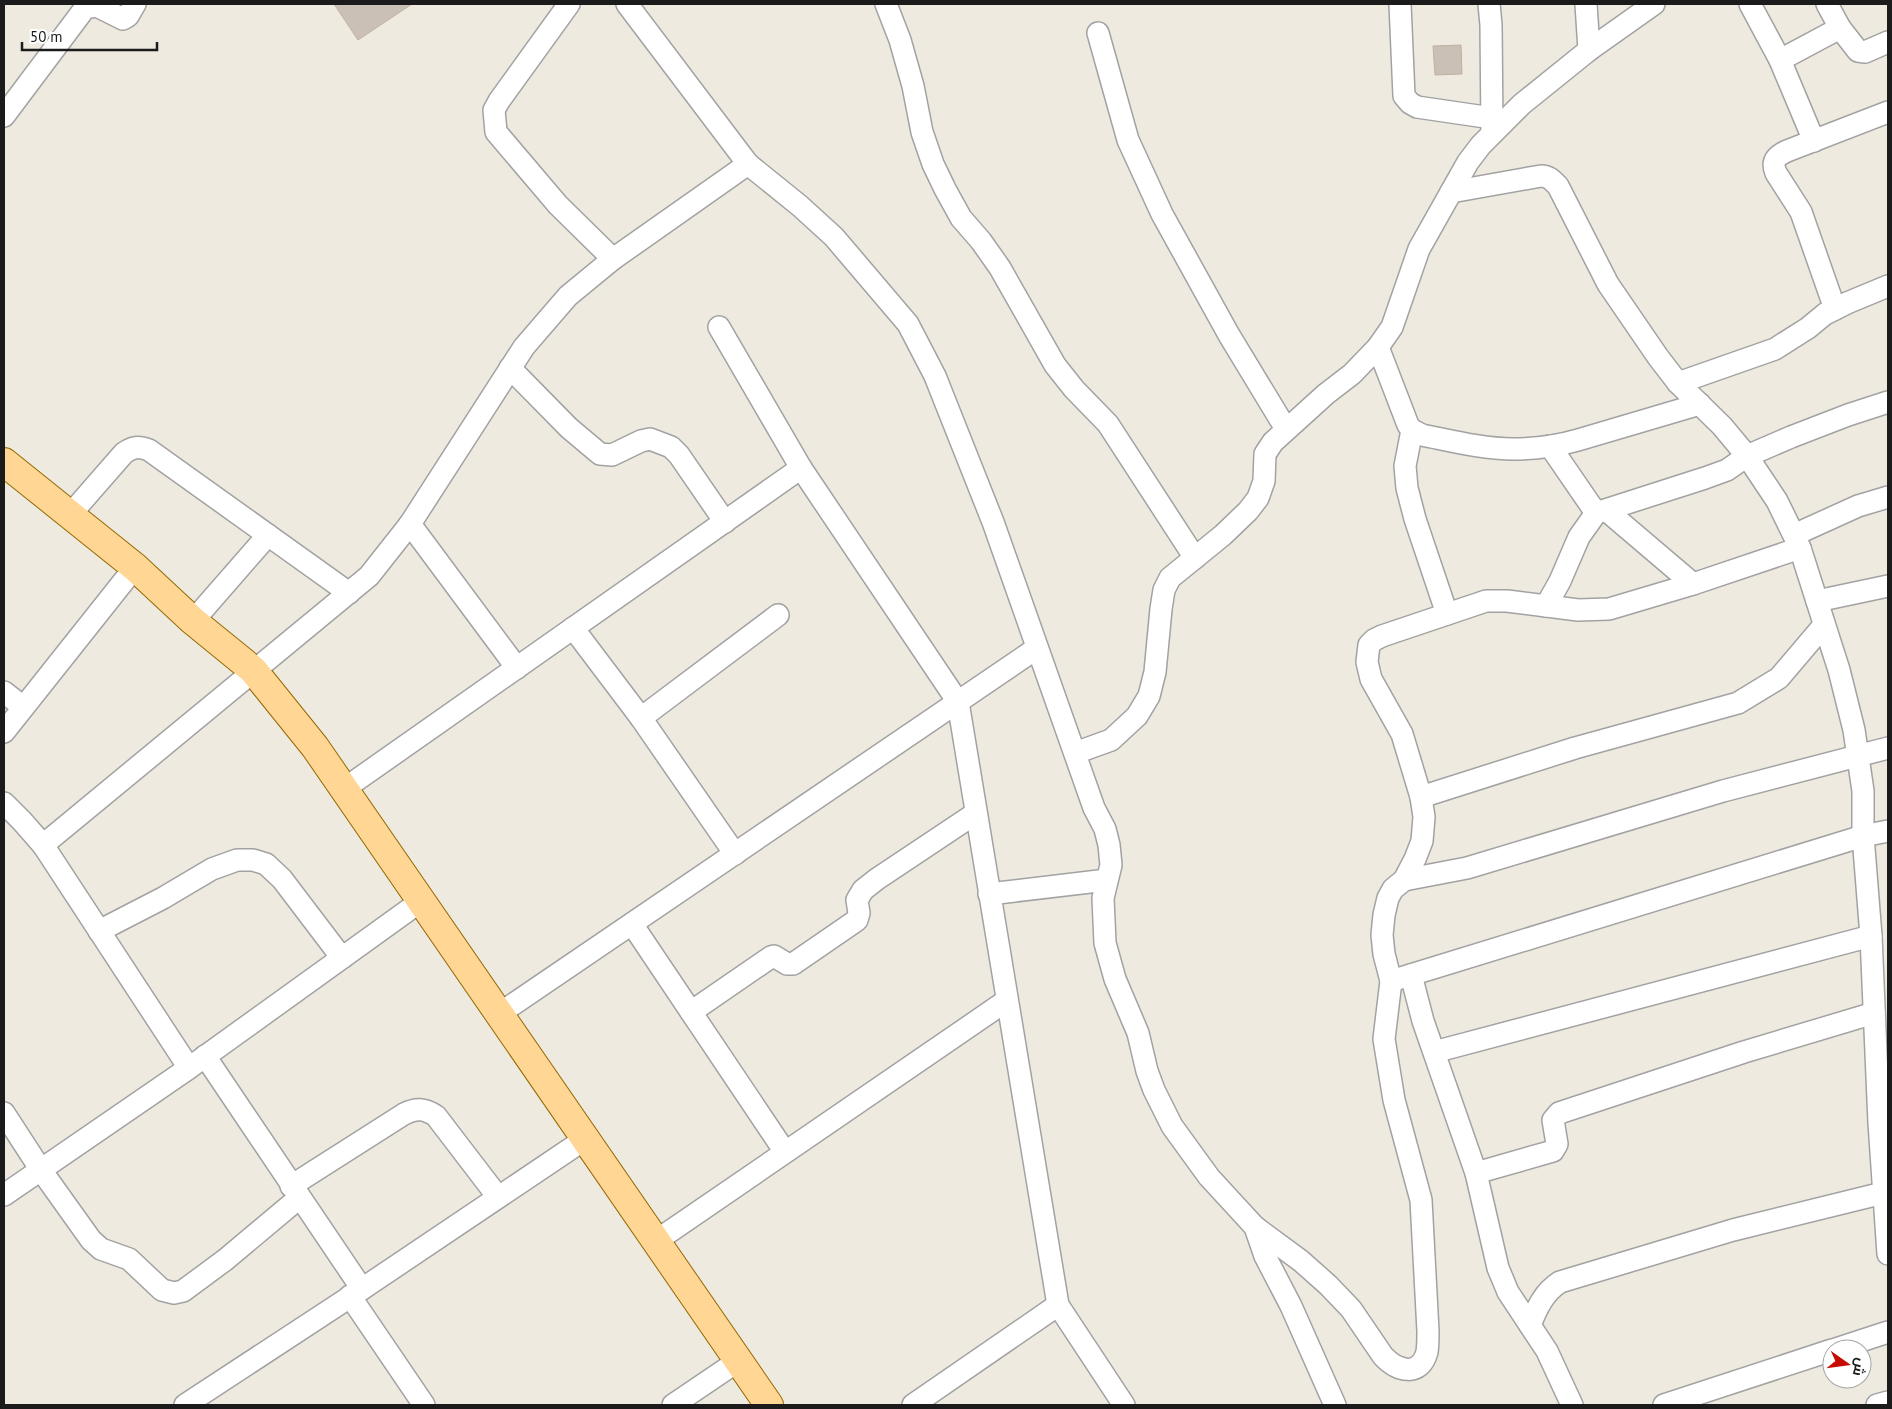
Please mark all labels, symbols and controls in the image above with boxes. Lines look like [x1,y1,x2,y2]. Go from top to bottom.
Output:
scale bar [22,20,158,52]
text: 50 m [30,27,63,46]
north arrow [1822,1339,1872,1389]
text: ش [1849,1356,1871,1378]

